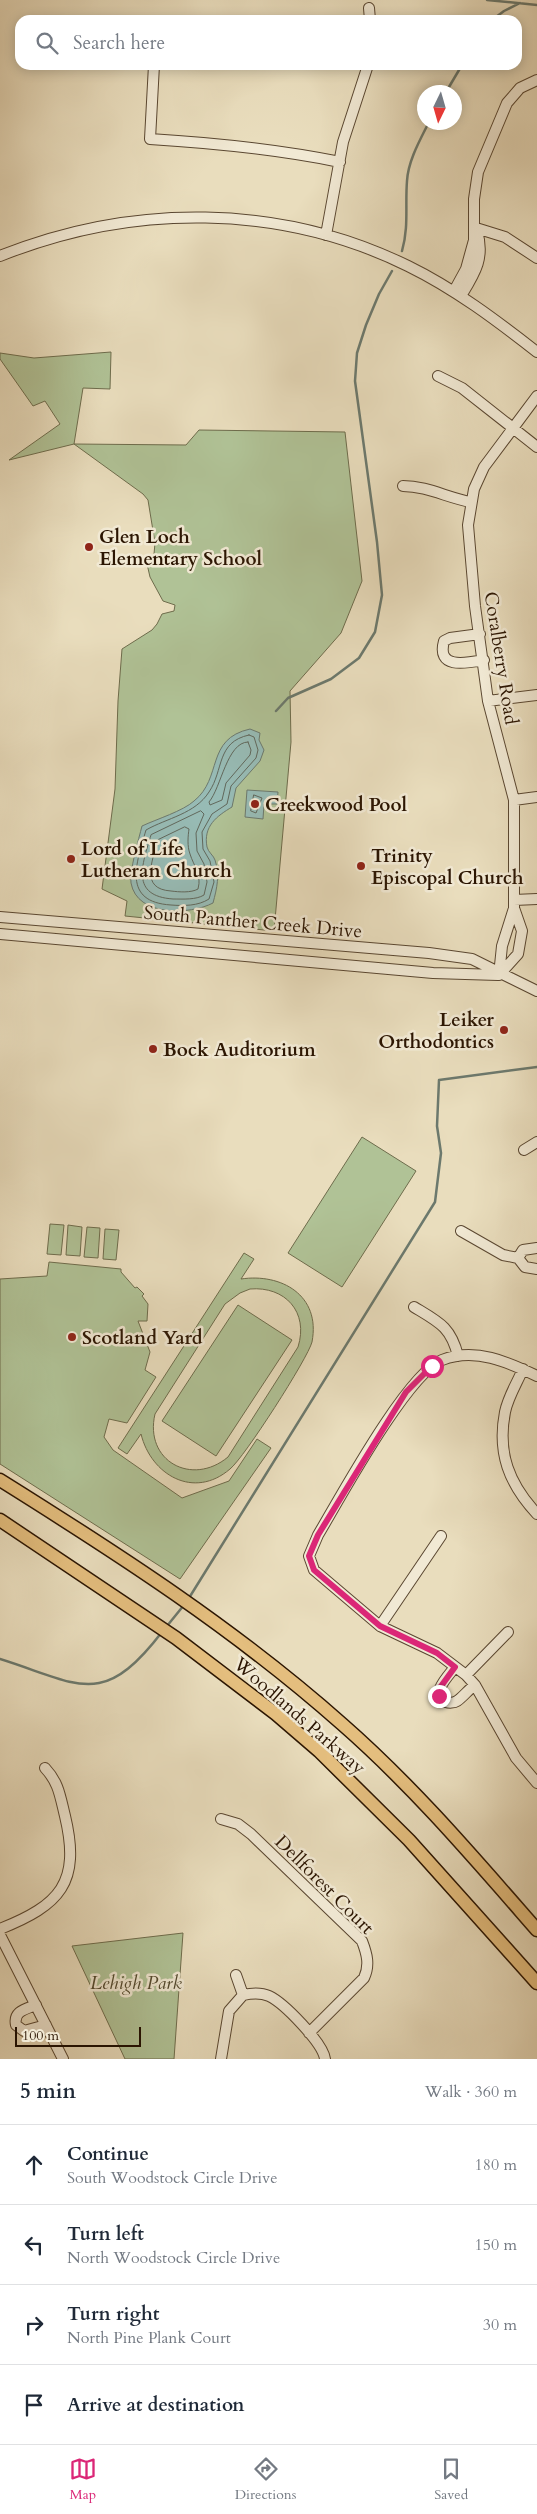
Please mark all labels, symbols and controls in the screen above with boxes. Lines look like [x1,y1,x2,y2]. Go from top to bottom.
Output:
search box [15,15,522,70]
icon: search [33,29,61,57]
text: Search here [73,30,165,56]
north arrow [417,85,462,130]
place label: Glen Loch Elementary School [99,524,262,572]
marker: Glen Loch Elementary School [83,541,95,553]
street label: Coralberry Road [478,590,524,727]
place label: Creekwood Pool [265,792,408,818]
marker: Creekwood Pool [249,798,261,810]
place label: Lord of Life Lutheran Church [81,836,232,884]
place label: Trinity Episcopal Church [371,843,524,891]
marker: Lord of Life Lutheran Church [65,853,77,865]
marker: Trinity Episcopal Church [355,860,367,872]
street label: South Panther Creek Drive [143,900,363,944]
place label: Leiker Orthodontics [378,1007,494,1055]
marker: Leiker Orthodontics [498,1024,510,1036]
place label: Bock Auditorium [163,1037,316,1063]
marker: Bock Auditorium [147,1043,159,1055]
place label: Scotland Yard [82,1325,203,1351]
marker: Scotland Yard [66,1331,78,1343]
route start [421,1355,444,1378]
street label: Woodlands Parkway [227,1650,371,1780]
route end [428,1685,451,1708]
street label: Dellforest Court [269,1829,380,1940]
park label: Lehigh Park [90,1970,183,1996]
scale bar [15,2024,141,2047]
text: 100 m [22,2026,59,2045]
text: 5 min [20,2077,76,2106]
text: Walk · 360 m [425,2081,517,2103]
text: Continue [67,2141,149,2167]
icon: ahead [20,2151,48,2179]
text: 180 m [475,2154,517,2176]
text: South Woodstock Circle Drive [67,2167,277,2189]
text: Turn left [67,2221,144,2247]
icon: left [20,2231,48,2259]
text: 150 m [475,2234,517,2256]
text: North Woodstock Circle Drive [67,2247,280,2269]
text: Turn right [67,2301,159,2327]
icon: right [20,2311,48,2339]
text: 30 m [483,2314,517,2336]
text: North Pine Plank Court [67,2327,231,2349]
icon: arrive [20,2391,48,2419]
text: Arrive at destination [67,2392,244,2418]
tab: Map [69,2455,97,2504]
tab: Directions [235,2455,296,2504]
tab: Saved [434,2455,468,2504]

